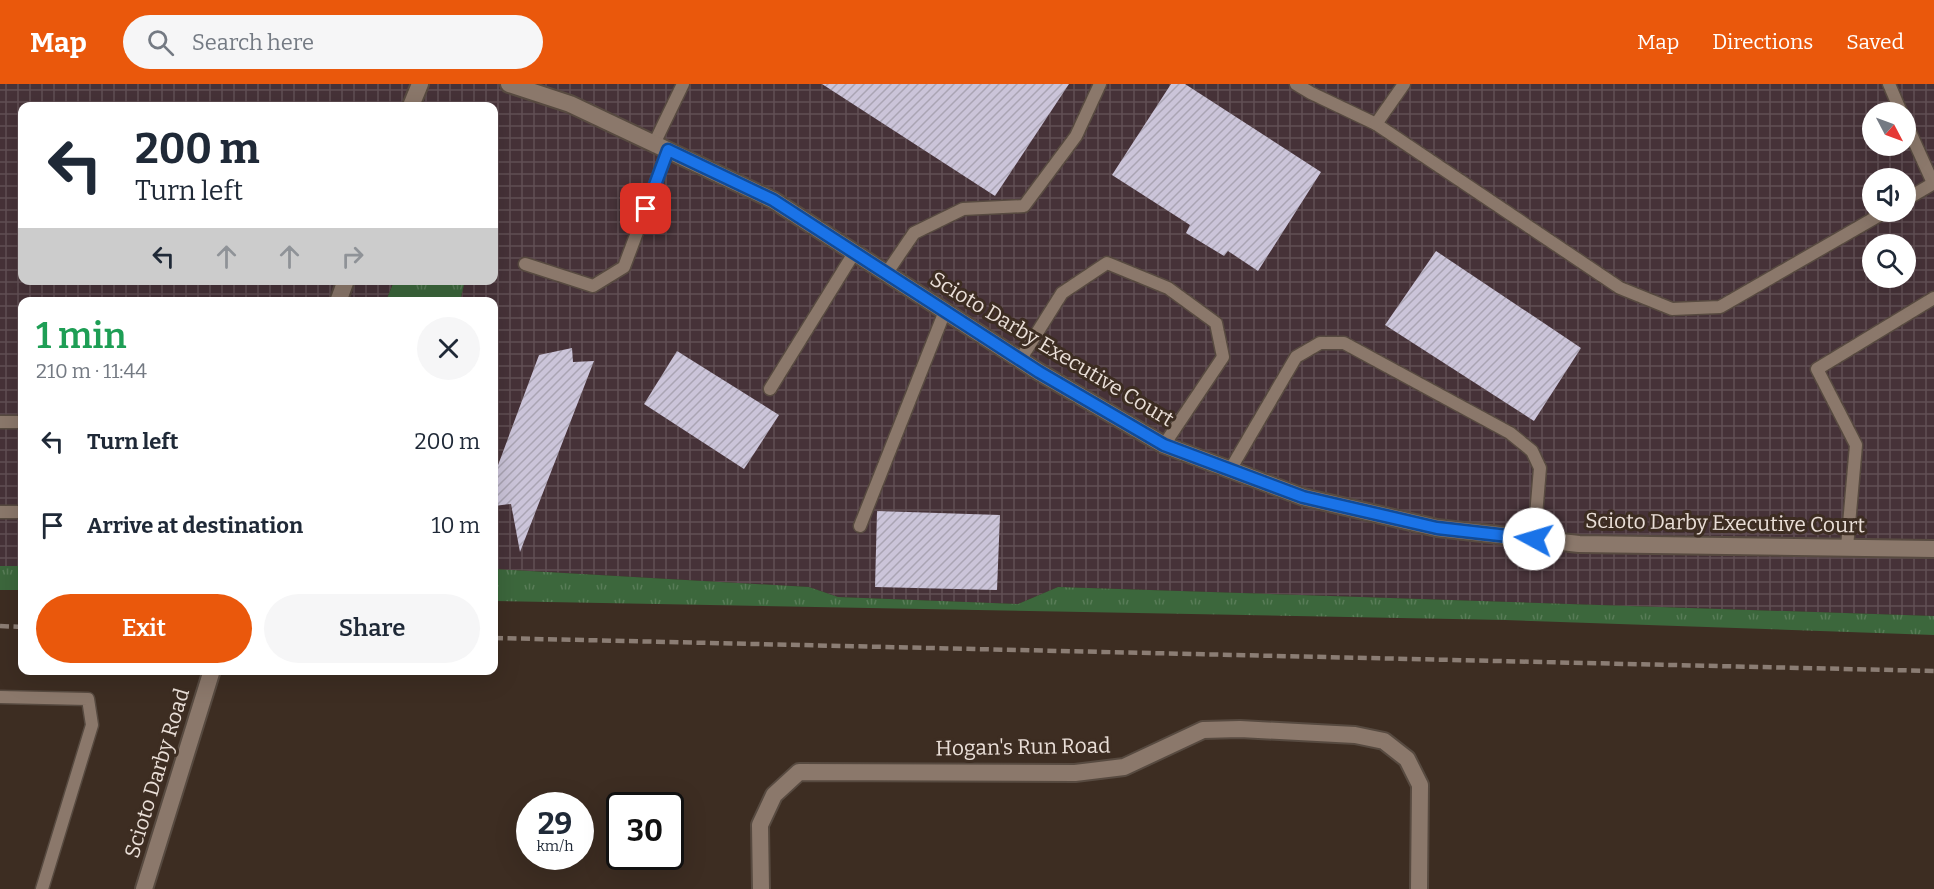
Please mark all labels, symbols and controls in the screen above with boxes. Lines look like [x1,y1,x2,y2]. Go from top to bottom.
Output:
search box [123,15,543,69]
text: Map [30,26,87,59]
icon: search [144,26,177,59]
text: Search here [192,29,314,56]
text: Map [1637,29,1679,55]
text: Directions [1712,29,1813,55]
text: Saved [1846,29,1904,55]
north arrow [1862,102,1916,156]
map controls [1862,102,1916,288]
text: 200 m [135,124,260,174]
icon: left [36,126,114,204]
button: sound [1862,168,1916,222]
text: Turn left [135,175,243,207]
pin [620,183,671,234]
icon: arrive [629,192,662,225]
button: search [1862,234,1916,288]
icon: left [147,240,180,273]
icon: ahead [210,240,243,273]
icon: ahead [273,240,306,273]
icon: right [336,240,369,273]
street label: Scioto Darby Executive Court [925,266,1179,432]
text: 1 min [36,314,127,358]
button: close [417,317,480,380]
text: 210 m · 11:44 [36,359,147,383]
icon: left [36,425,69,458]
text: Turn left [87,428,179,455]
text: 200 m [414,428,480,455]
position arrow [1502,507,1566,571]
street label: Scioto Darby Executive Court [1585,508,1866,538]
icon: arrive [36,509,69,542]
text: Arrive at destination [87,512,303,539]
text: 10 m [432,512,480,539]
button: Exit [36,594,252,663]
button: Share [264,594,480,663]
street label: Scioto Darby Road [119,685,195,861]
street label: Hogan's Run Road [935,732,1111,762]
speed limit sign: 30 [606,792,684,870]
text: 29 [538,806,572,842]
text: km/h [536,837,574,855]

